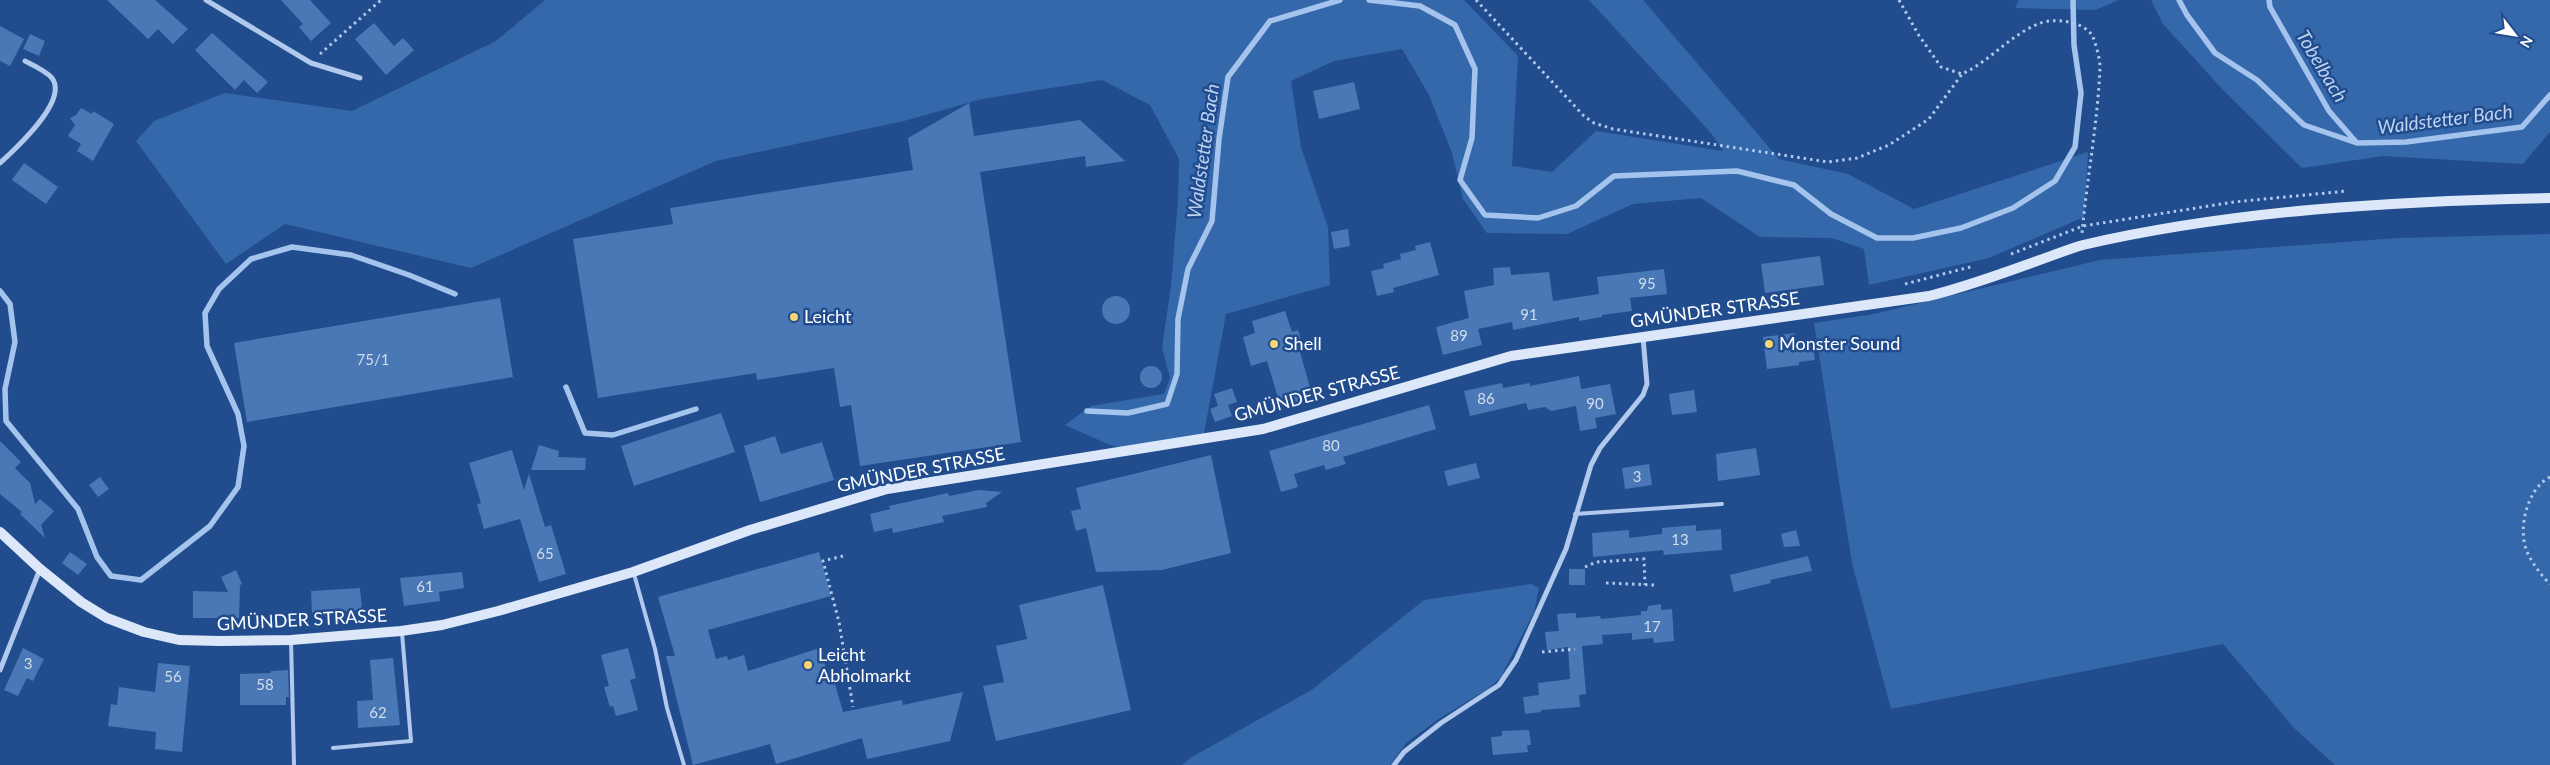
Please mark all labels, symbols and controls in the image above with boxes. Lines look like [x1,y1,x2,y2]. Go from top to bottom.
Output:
north arrow [2490,10,2540,60]
water label: Tobelbach [2292,26,2353,106]
text: N [2517,33,2537,51]
water label: Waldstetter Bach [1182,82,1223,220]
water label: Waldstetter Bach [2376,99,2514,138]
house number: 95 [1638,274,1656,292]
street label: GMÜNDER STRASSE [1629,286,1801,332]
place label: Leicht [804,305,852,327]
house number: 91 [1520,305,1538,323]
marker: Leicht [788,311,800,323]
house number: 89 [1450,326,1468,344]
place label: Shell [1284,332,1322,354]
place label: Monster Sound [1779,332,1900,354]
marker: Shell [1268,338,1280,350]
marker: Monster Sound [1763,338,1775,350]
house number: 75/1 [357,350,389,368]
street label: GMÜNDER STRASSE [1231,360,1402,426]
house number: 86 [1477,389,1495,407]
house number: 90 [1586,394,1604,412]
house number: 80 [1322,436,1340,454]
street label: GMÜNDER STRASSE [835,442,1007,496]
house number: 3 [1633,467,1641,485]
house number: 13 [1671,530,1689,548]
house number: 65 [536,544,554,562]
house number: 61 [416,577,434,595]
street label: GMÜNDER STRASSE [216,604,388,634]
house number: 17 [1643,617,1661,635]
place label: Leicht Abholmarkt [818,643,911,686]
house number: 3 [24,654,32,672]
marker: Leicht Abholmarkt [802,659,814,671]
house number: 56 [164,667,182,685]
house number: 58 [256,675,274,693]
house number: 62 [369,703,387,721]

